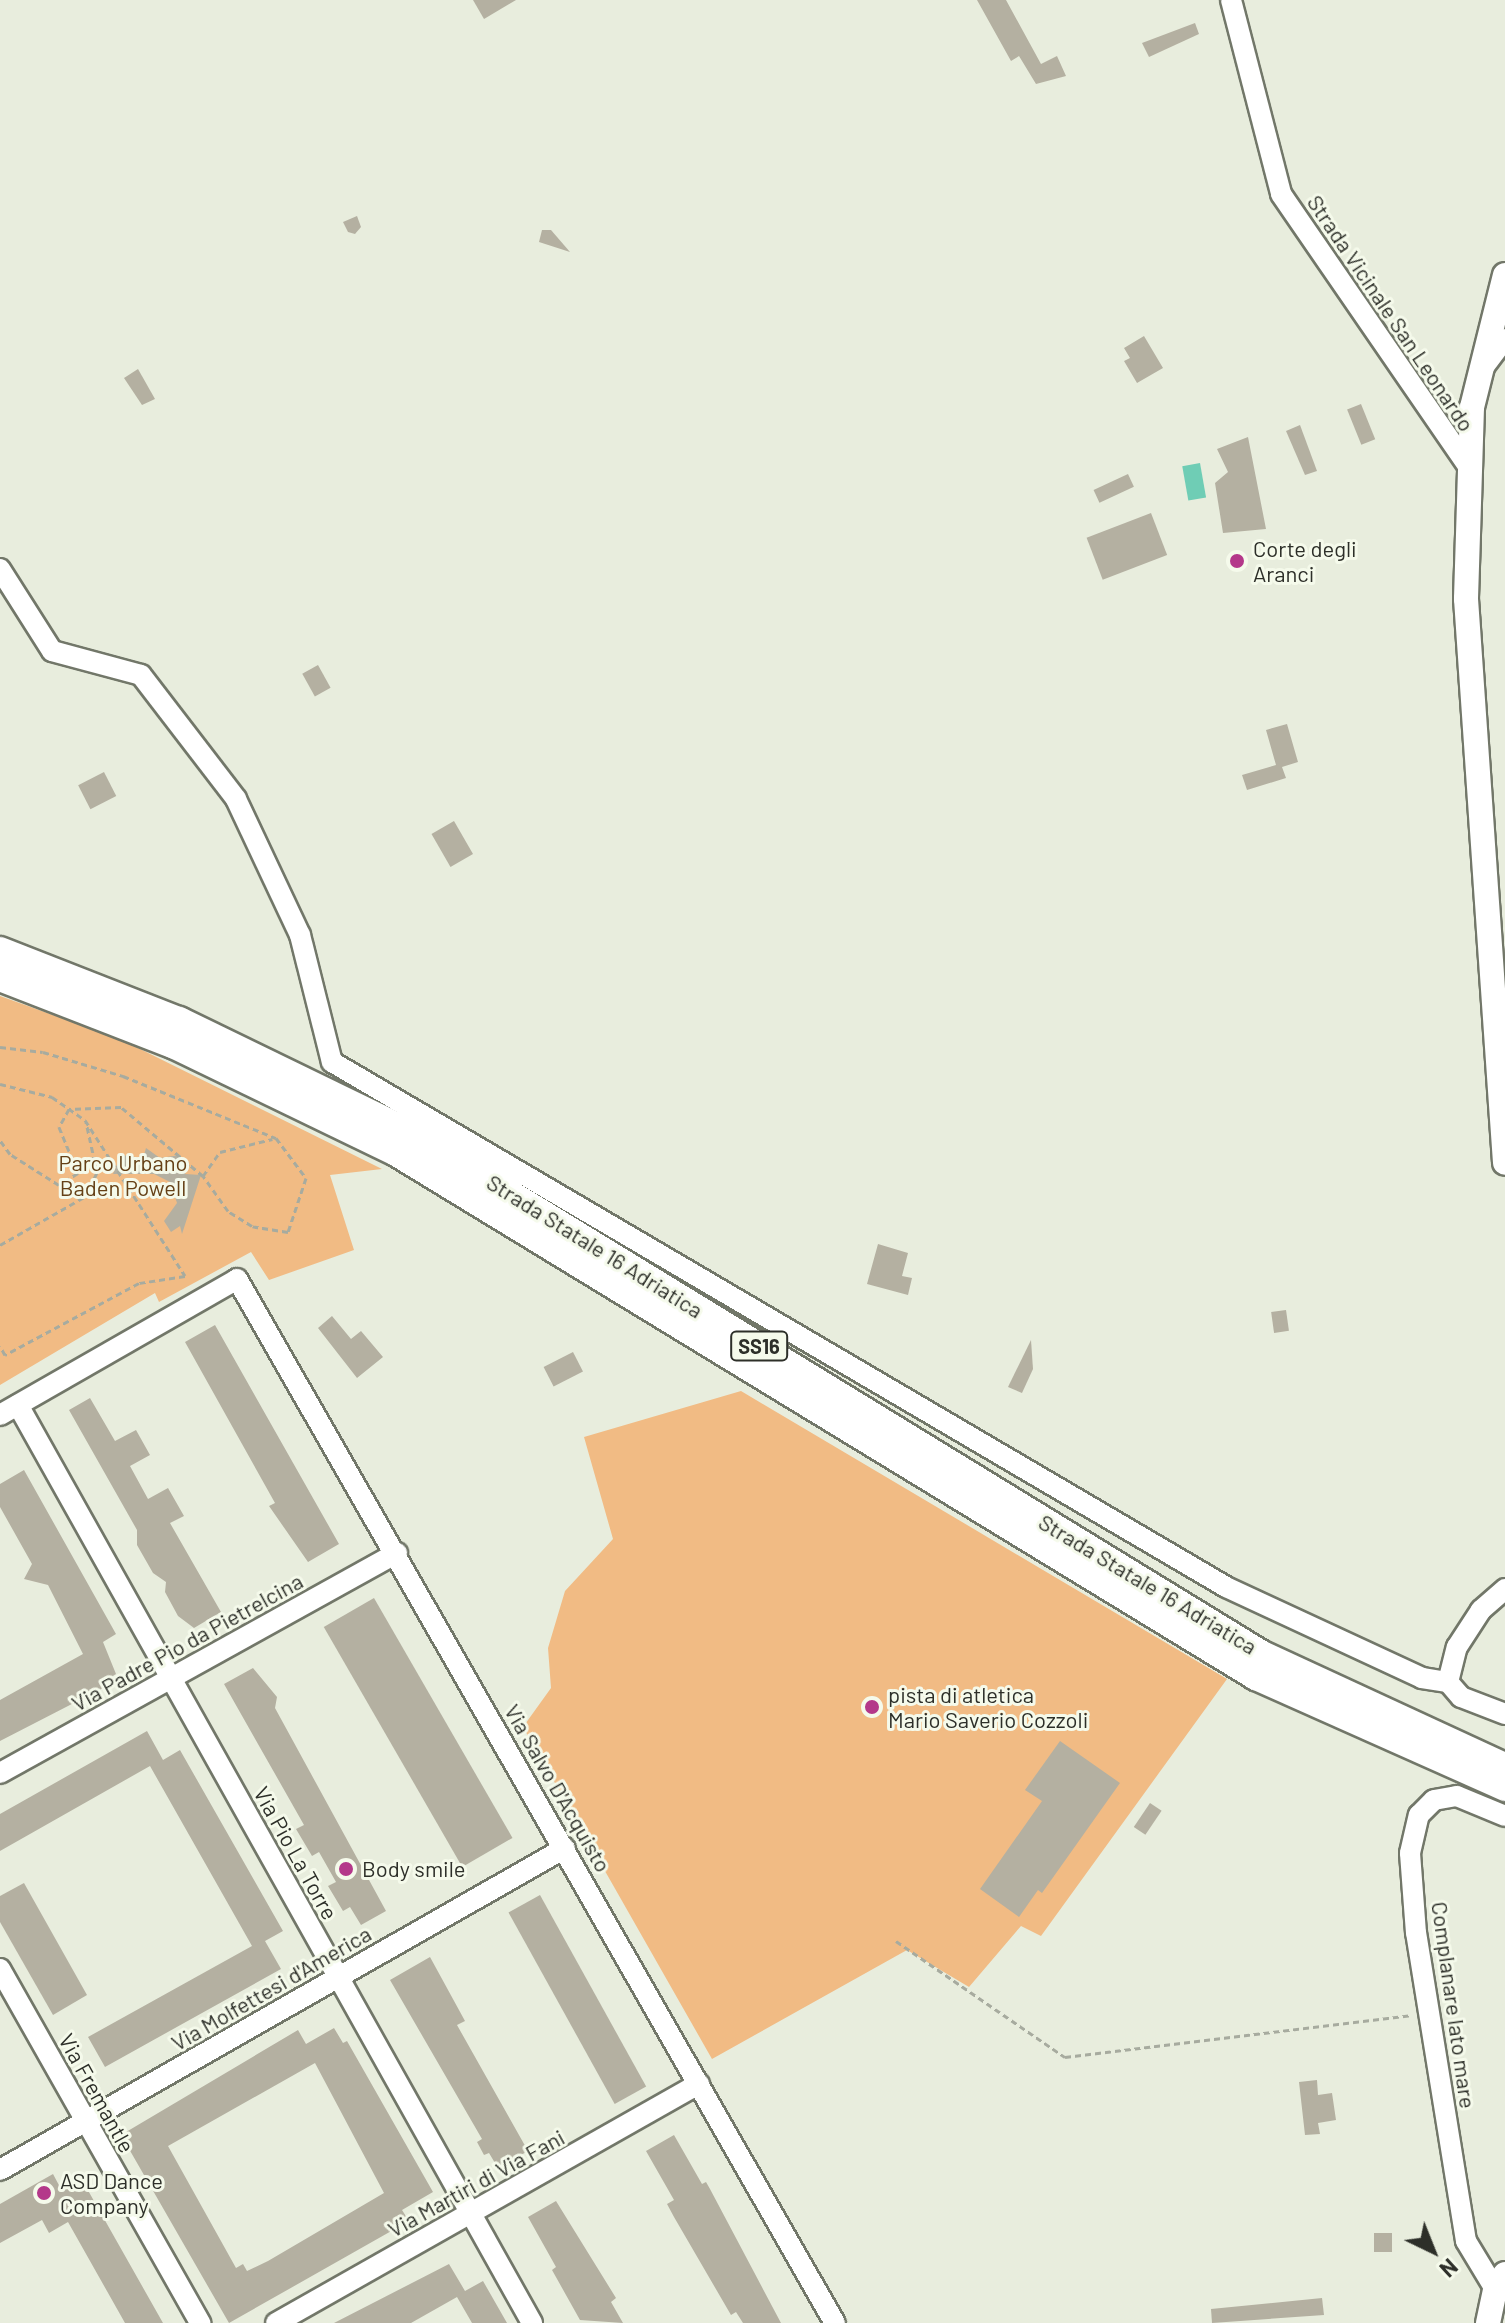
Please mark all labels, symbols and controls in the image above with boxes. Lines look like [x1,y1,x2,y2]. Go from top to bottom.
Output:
street label: Strada Vicinale San Leonardo [1302,190,1480,436]
place label: Corte degli Aranci [1253,535,1357,586]
marker: Corte degli Aranci [1228,552,1246,570]
park label: Parco Urbano Baden Powell [58,1149,188,1200]
street label: Strada Statale 16 Adriatica [482,1169,708,1323]
road number: SS16 [729,1330,789,1362]
street label: Strada Statale 16 Adriatica [1034,1508,1262,1660]
street label: Via Padre Pio da Pietrelcina [67,1567,307,1717]
place label: pista di atletica Mario Saverio Cozzoli [888,1681,1088,1732]
marker: pista di atletica Mario Saverio Cozzoli [863,1698,881,1716]
street label: Via Salvo D'Acquisto [499,1699,617,1877]
street label: Via Pio La Torre [249,1782,343,1924]
place label: Body smile [362,1856,466,1882]
marker: Body smile [337,1860,355,1878]
street label: Complanare lato mare [1426,1900,1482,2110]
street label: Via Molfettesi d'America [166,1920,376,2056]
street label: Via Fremantle [53,2029,141,2157]
street label: Via Martiri di Via Fani [383,2123,569,2243]
place label: ASD Dance Company [60,2167,163,2218]
marker: ASD Dance Company [35,2184,53,2202]
north arrow [1393,2211,1473,2291]
text: N [1435,2254,1464,2283]

